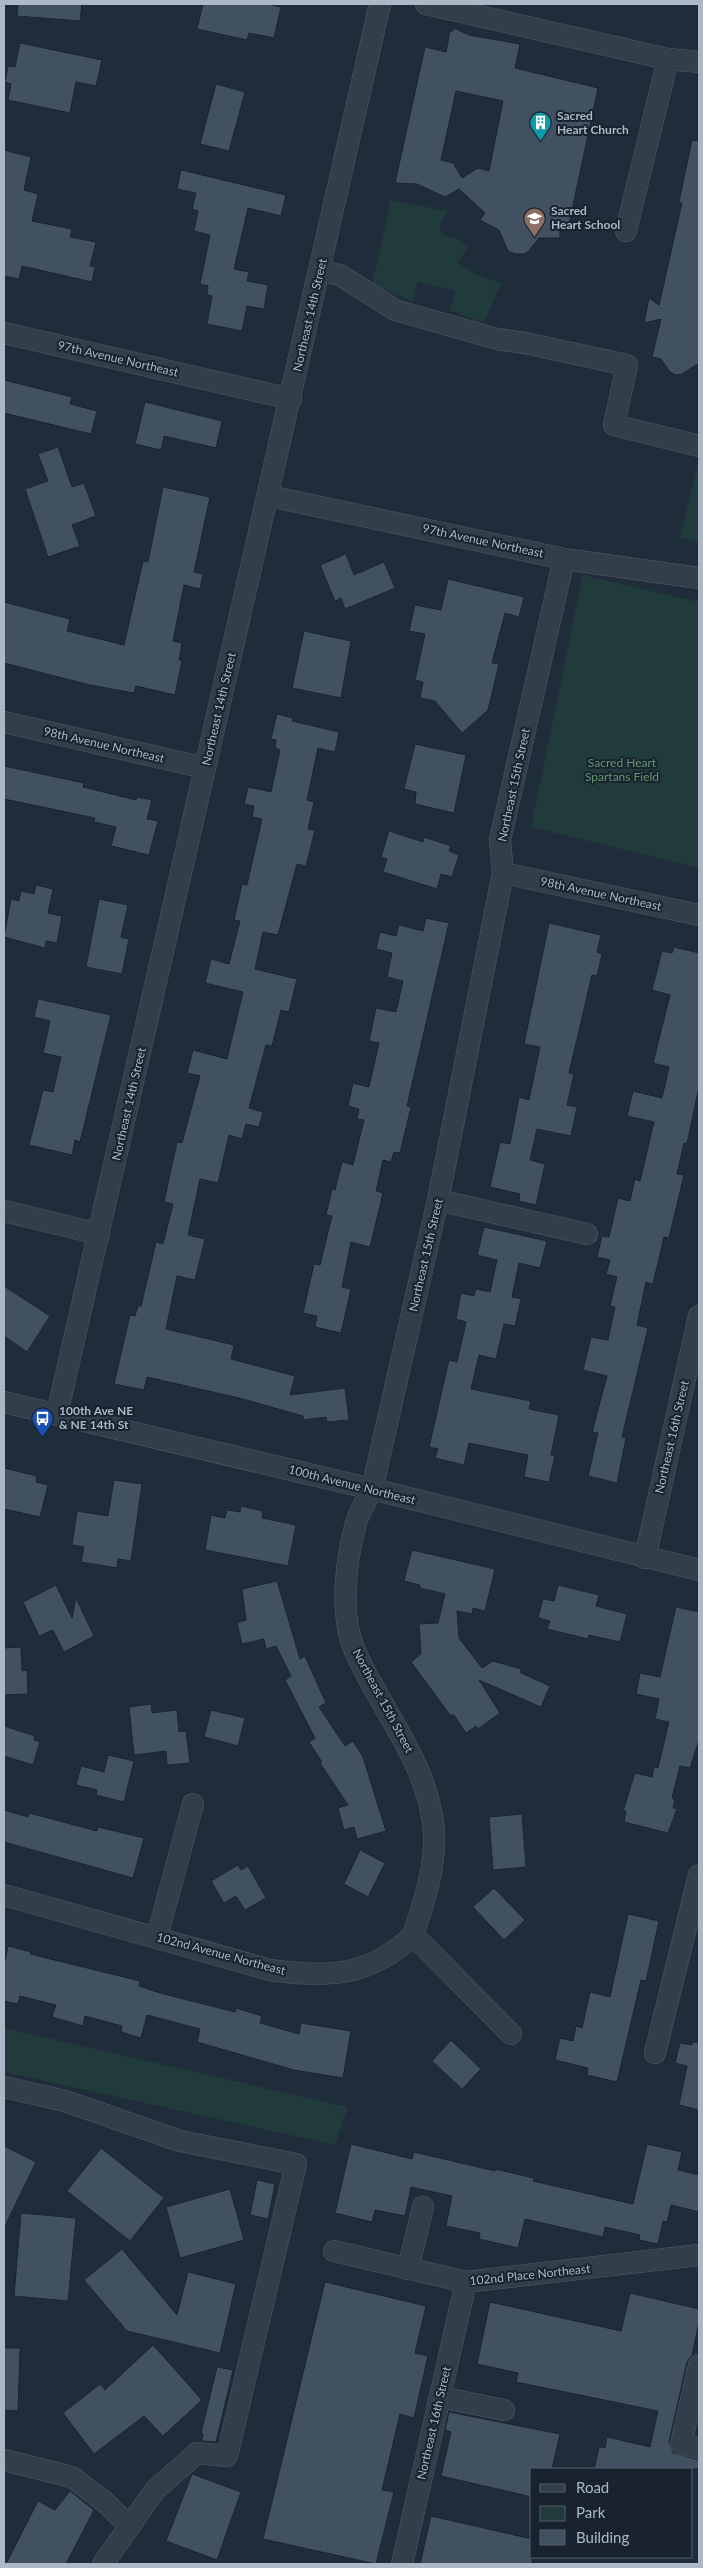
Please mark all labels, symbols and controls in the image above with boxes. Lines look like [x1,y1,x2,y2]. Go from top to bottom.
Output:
place label: Sacred Heart Church [557,108,629,137]
building icon: Sacred Heart Church [529,111,553,142]
place label: Sacred Heart School [551,203,620,232]
school or university icon: Sacred Heart School [523,206,547,237]
street label: Northeast 14th Street [289,256,330,373]
street label: 97th Avenue Northeast [56,337,181,380]
street label: 97th Avenue Northeast [421,520,546,561]
street label: Northeast 14th Street [198,650,239,767]
street label: 98th Avenue Northeast [42,723,167,766]
street label: Northeast 15th Street [494,726,533,843]
park label: Sacred Heart Spartans Field [585,755,659,784]
street label: 98th Avenue Northeast [539,873,664,914]
street label: Northeast 14th Street [108,1045,149,1162]
street label: Northeast 15th Street [405,1196,446,1313]
street label: Northeast 16th Street [651,1378,692,1495]
place label: 100th Ave NE & NE 14th St [59,1403,133,1432]
bus stop icon: 100th Ave NE & NE 14th St [31,1406,55,1437]
street label: 100th Avenue Northeast [287,1461,418,1508]
street label: Northeast 15th Street [350,1646,418,1756]
street label: 102nd Avenue Northeast [155,1929,288,1978]
street label: 102nd Place Northeast [469,2261,592,2288]
street label: Northeast 16th Street [413,2364,454,2481]
legend [530,2468,693,2558]
text: Road [576,2478,609,2496]
text: Park [576,2503,606,2521]
text: Building [576,2528,629,2546]

